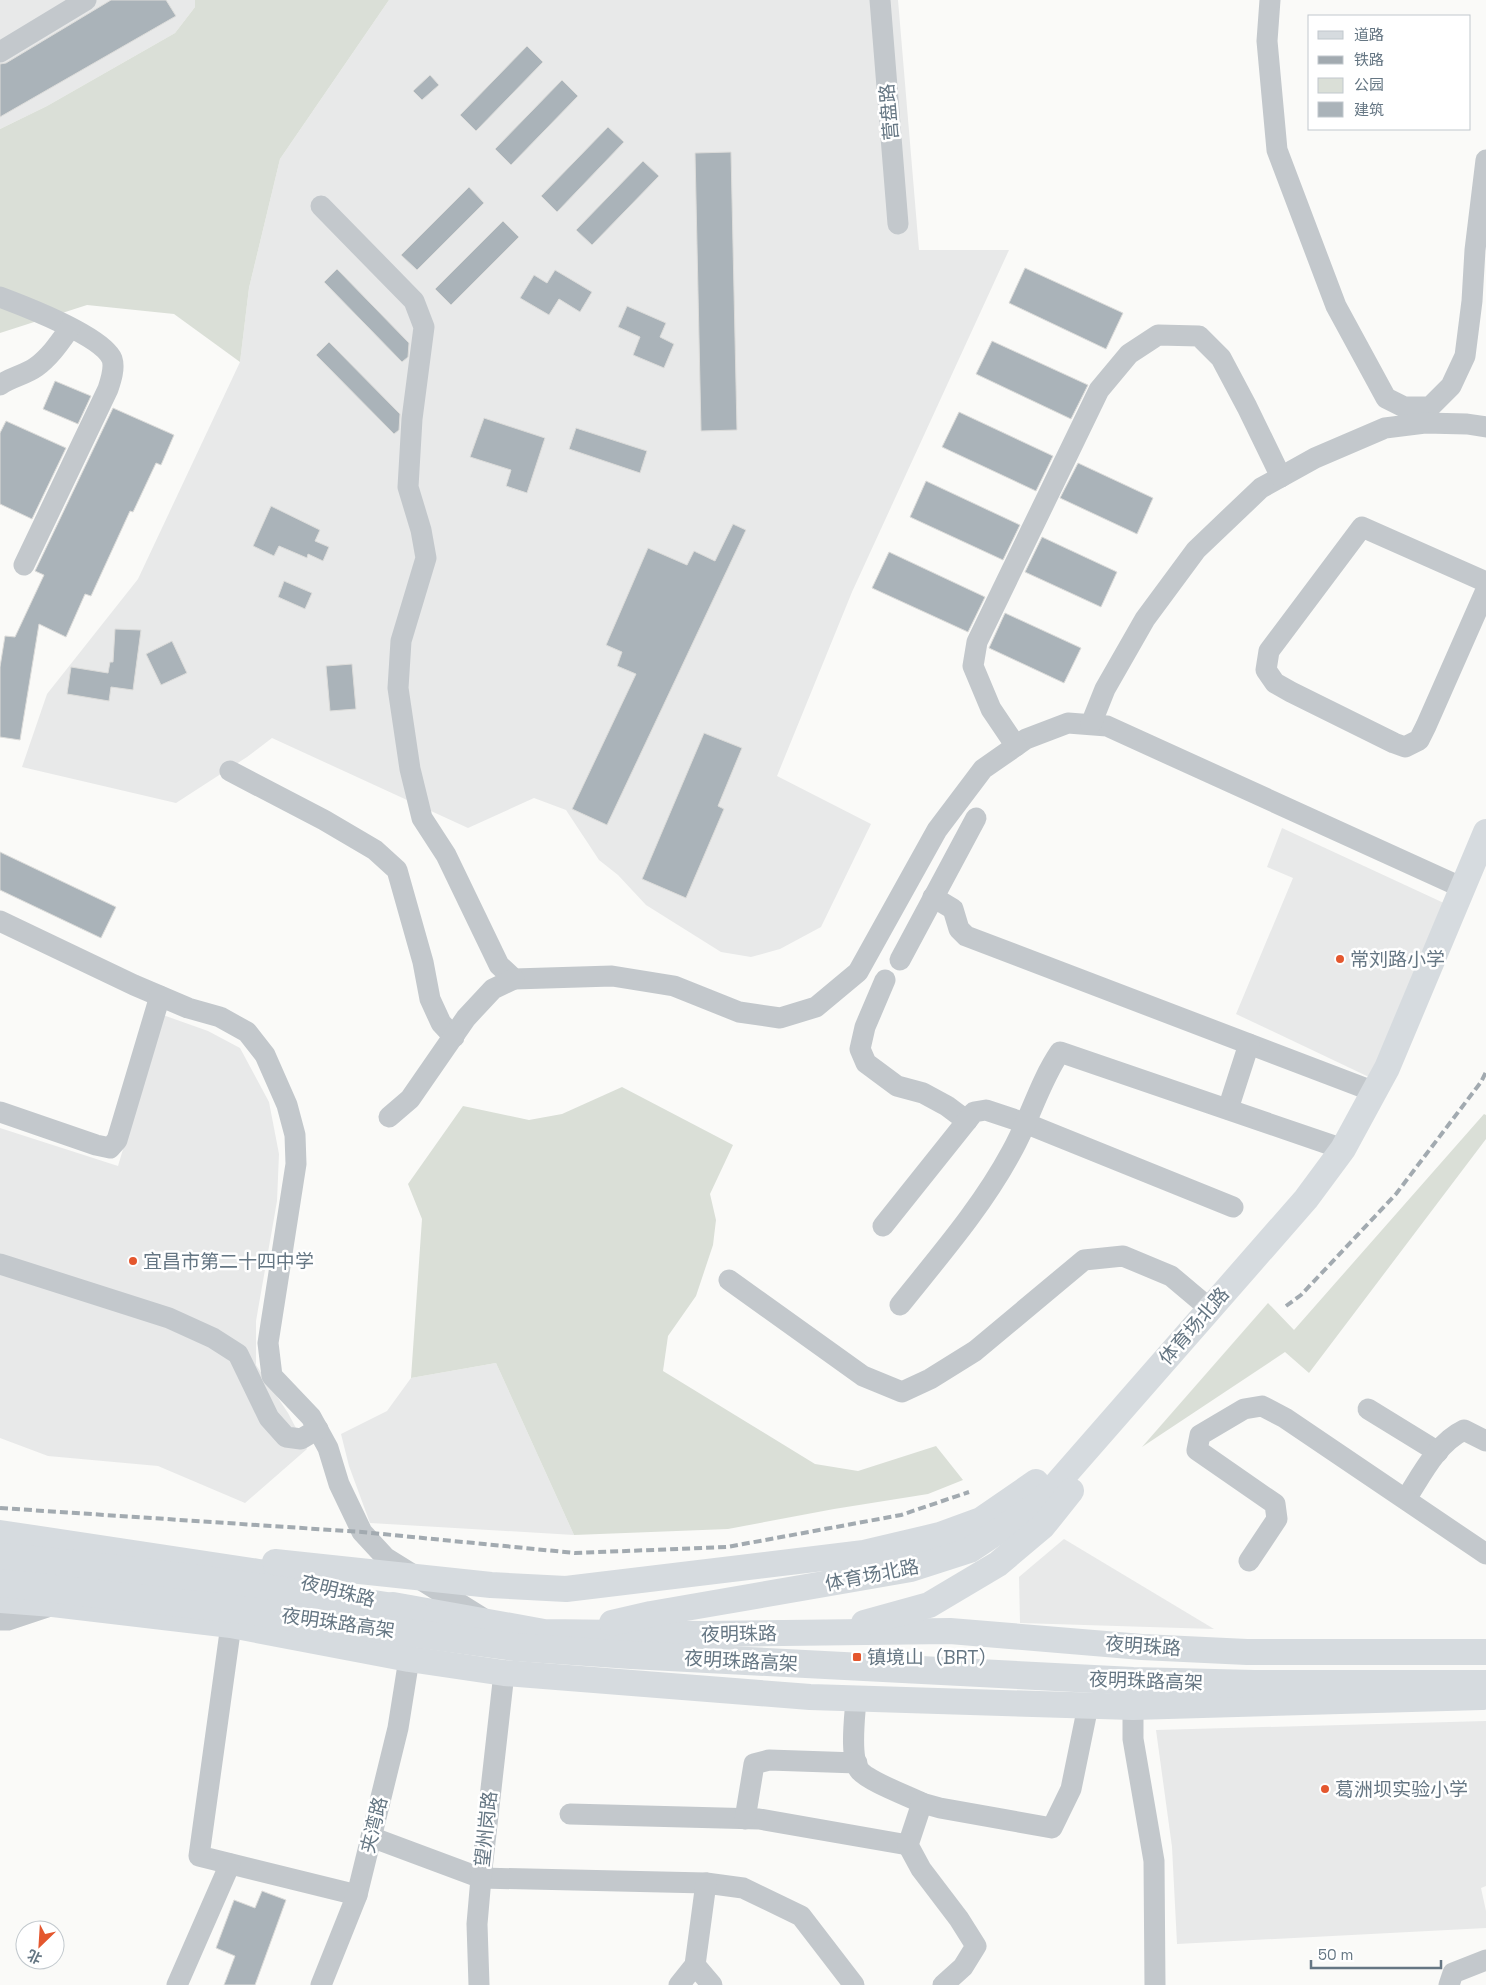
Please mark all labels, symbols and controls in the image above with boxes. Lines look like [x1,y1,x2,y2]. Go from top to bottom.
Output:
legend [1308,15,1471,130]
text: 道路 [1354,25,1384,44]
text: 铁路 [1354,50,1384,69]
text: 公园 [1354,75,1384,94]
street label: 营盘路 [874,83,904,141]
text: 建筑 [1354,100,1384,119]
place label: 常刘路小学 [1350,947,1445,972]
marker: 常刘路小学 [1334,953,1346,965]
place label: 宜昌市第二十四中学 [143,1249,314,1274]
marker: 宜昌市第二十四中学 [127,1255,139,1267]
street label: 体育场北路 [1153,1282,1235,1370]
street label: 体育场北路 [823,1554,921,1596]
street label: 夜明珠路 [298,1570,378,1612]
street label: 夜明珠路高架 [280,1603,396,1643]
street label: 夜明珠路 [701,1621,777,1647]
street label: 夜明珠路 [1104,1631,1182,1661]
place label: 镇境山（BRT） [867,1645,998,1670]
street label: 夜明珠路高架 [683,1646,799,1676]
marker: 镇境山（BRT） [851,1651,863,1663]
street label: 夜明珠路高架 [1089,1667,1203,1695]
place label: 葛洲坝实验小学 [1335,1777,1468,1802]
marker: 葛洲坝实验小学 [1319,1783,1331,1795]
street label: 望州岗路 [470,1790,502,1868]
street label: 夹湾路 [355,1794,393,1856]
north arrow [15,1920,65,1970]
scale bar [1311,1938,1441,1970]
text: 50 m [1318,1945,1353,1964]
text: 北 [24,1946,45,1968]

